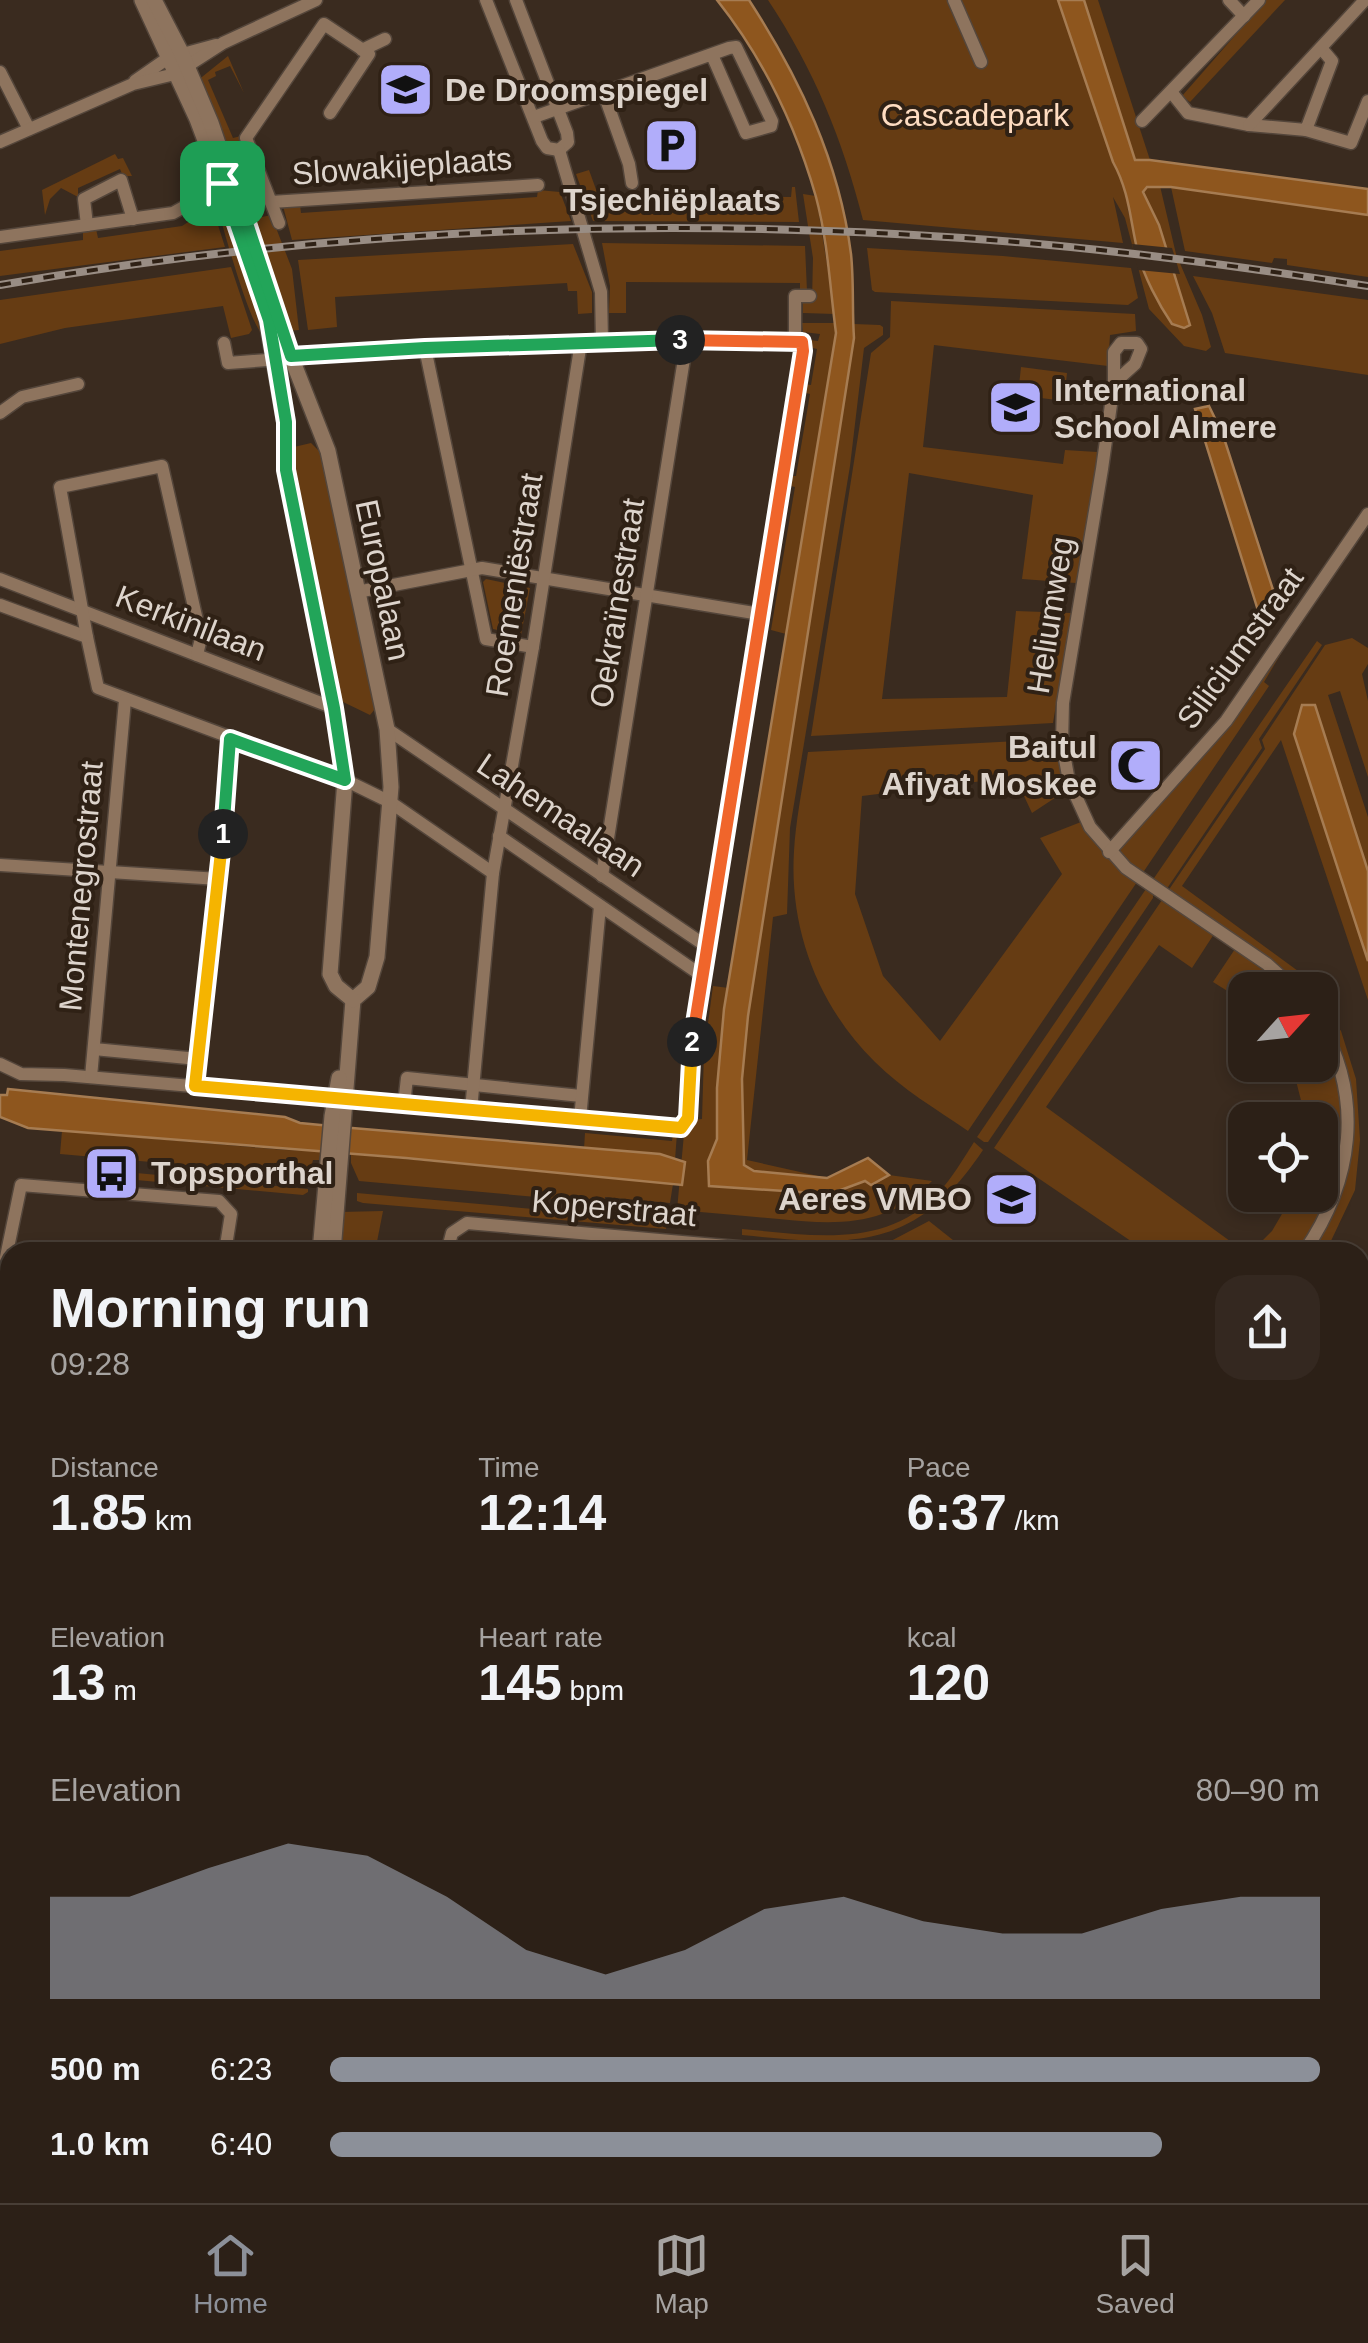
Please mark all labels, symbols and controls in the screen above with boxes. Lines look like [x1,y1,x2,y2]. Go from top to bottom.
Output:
school or university icon: De Droomspiegel [376,60,436,120]
place label: De Droomspiegel [445,72,708,108]
park label: Cascadepark [881,97,1070,133]
parking icon: Tsjechiëplaats [642,116,702,176]
street label: Slowakijeplaats [291,140,513,192]
pin [180,141,265,226]
icon: arrive [195,156,250,211]
place label: Tsjechiëplaats [563,182,781,218]
pin: 3 [655,315,705,365]
text: 3 [672,324,688,355]
place label: International School Almere [1054,372,1277,445]
school or university icon: International School Almere [985,378,1045,438]
street label: Roemeniëstraat [479,471,549,699]
street label: Europalaan [348,496,418,664]
street label: Oekraïnestraat [583,496,651,710]
street label: Heliumweg [1020,534,1080,696]
street label: Siliciumstraat [1170,560,1311,736]
street label: Kerkinilaan [111,578,271,668]
place label: Baitul Afiyat Moskee [882,729,1097,802]
mosque icon: Baitul Afiyat Moskee [1106,735,1166,795]
street label: Lahemaalaan [471,746,651,884]
street label: Montenegrostraat [52,759,110,1012]
pin: 1 [198,809,248,859]
text: 1 [215,818,231,849]
north arrow [1228,972,1338,1082]
map controls [1228,972,1338,1212]
pin: 2 [667,1017,717,1067]
text: 2 [684,1026,700,1057]
button: locate [1228,1102,1338,1212]
bus stop icon: Topsporthal [82,1143,142,1203]
place label: Topsporthal [151,1155,334,1191]
school or university icon: Aeres VMBO [981,1169,1041,1229]
place label: Aeres VMBO [778,1181,972,1217]
street label: Koperstraat [530,1183,698,1233]
button: share [1215,1275,1320,1380]
text: Morning run [50,1277,371,1339]
text: 09:28 [50,1346,130,1382]
text: Distance [50,1452,159,1483]
text: Time [478,1452,540,1483]
text: Pace [907,1452,970,1483]
text: 1.85 [50,1485,147,1541]
text: 12:14 [478,1485,606,1541]
text: 6:37 [907,1485,1007,1541]
text: km [147,1505,192,1536]
text: /km [1007,1505,1060,1536]
text: Elevation [50,1622,165,1653]
text: Heart rate [478,1622,603,1653]
text: kcal [907,1622,956,1653]
text: 13 [50,1655,106,1711]
text: 145 [478,1655,562,1711]
text: 120 [907,1655,990,1711]
text: m [106,1675,137,1706]
text: bpm [562,1675,624,1706]
text: Elevation [50,1772,182,1808]
text: 80–90 m [1195,1772,1320,1808]
text: 500 m [50,2051,141,2087]
text: 6:23 [210,2051,272,2087]
text: 1.0 km [50,2126,150,2162]
text: 6:40 [210,2126,272,2162]
tab: Home [193,2228,268,2320]
tab: Map [654,2228,709,2320]
tab: Saved [1095,2228,1175,2320]

